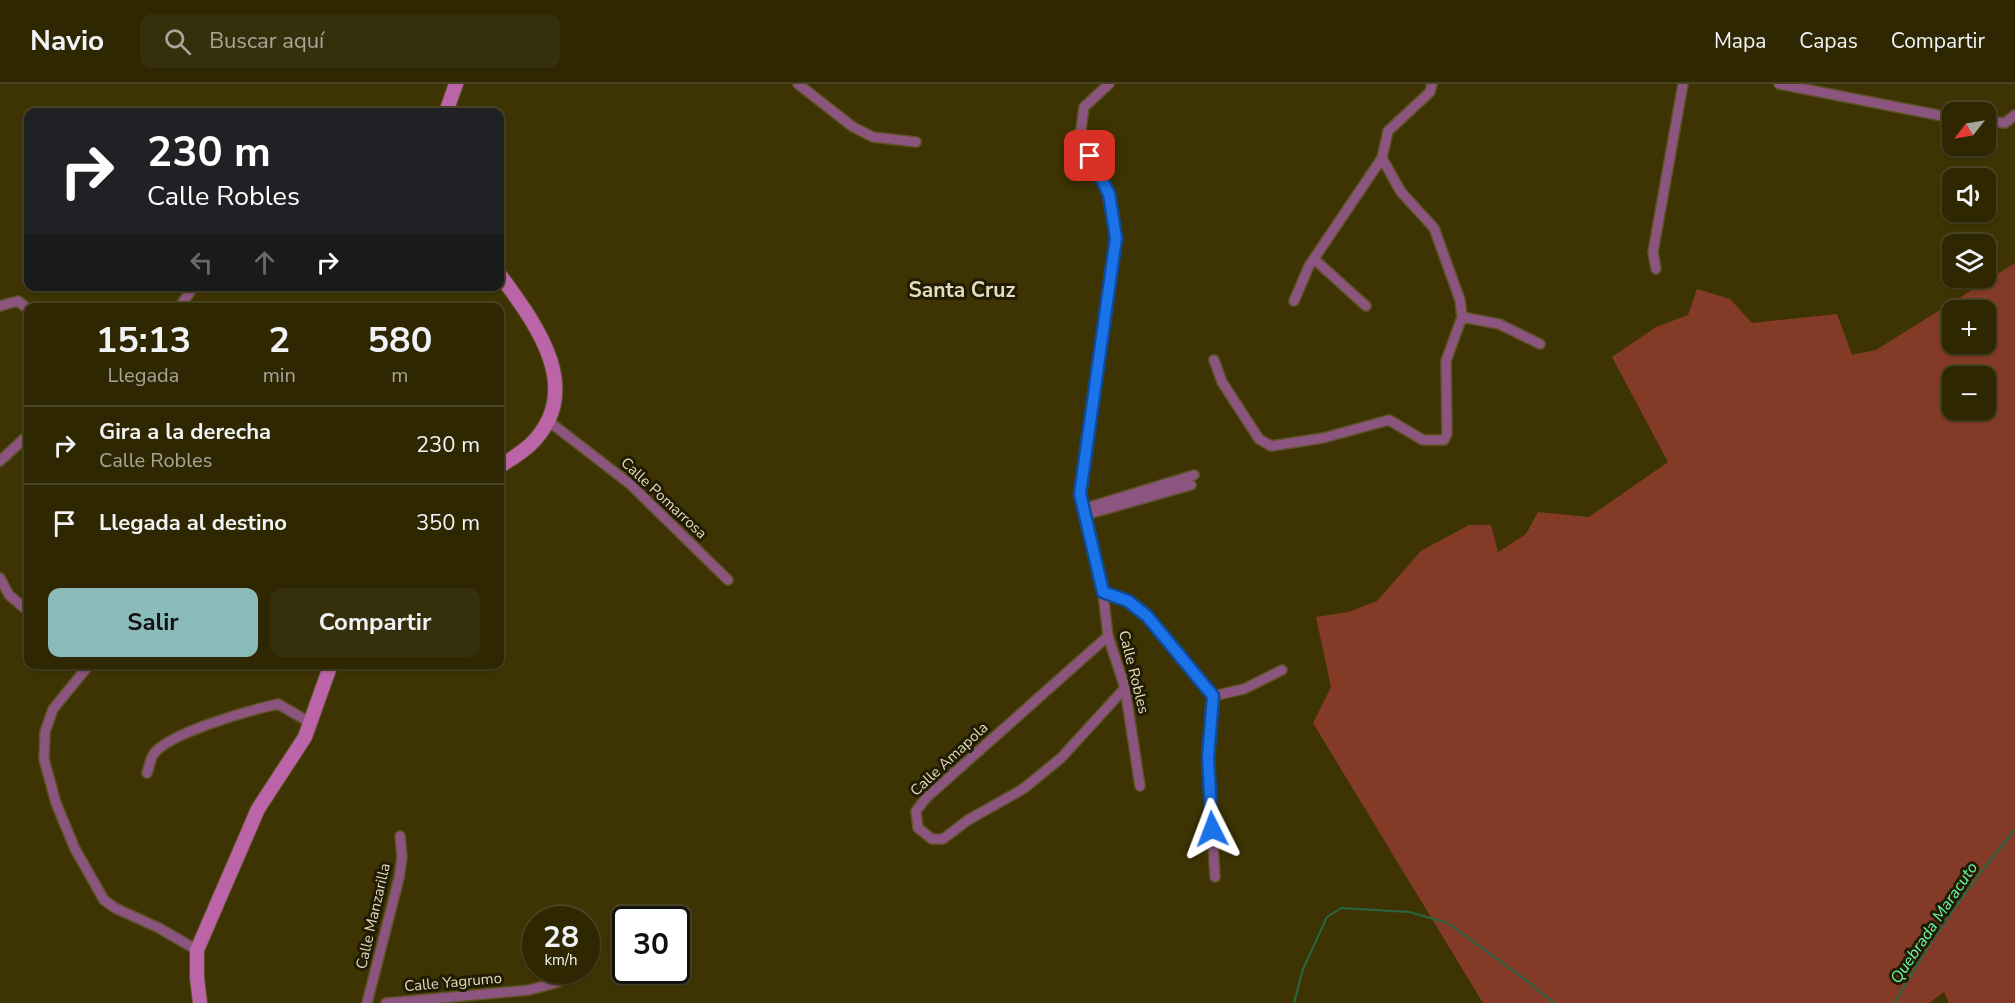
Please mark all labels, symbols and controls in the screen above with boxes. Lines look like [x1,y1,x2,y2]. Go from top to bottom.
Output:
search box [140,14,560,68]
text: Navio [30,22,104,60]
icon: search [161,25,194,58]
text: Buscar aquí [209,26,324,56]
text: Mapa [1714,27,1766,55]
text: Capas [1799,27,1858,55]
text: Compartir [1891,27,1985,55]
north arrow [1942,102,1996,156]
map controls [1942,102,1996,420]
text: 230 m [147,124,271,181]
pin [1064,130,1115,181]
icon: right [48,132,126,210]
icon: arrive [1073,139,1106,172]
button: sound [1942,168,1996,222]
text: Calle Robles [147,178,300,215]
button: layers [1942,234,1996,288]
icon: left [185,246,218,279]
icon: ahead [248,246,281,279]
icon: right [311,246,344,279]
district label: Santa Cruz [909,276,1015,304]
button: + [1942,300,1996,354]
text: 15:13 [96,316,191,365]
text: 2 [268,316,290,365]
text: 580 [367,316,432,365]
text: Llegada [107,362,179,389]
text: min [263,362,296,389]
text: m [391,362,408,389]
button: − [1942,366,1996,420]
text: Gira a la derecha [99,417,271,447]
icon: right [48,429,81,462]
text: 230 m [416,430,480,460]
text: Calle Robles [99,447,212,474]
street label: Calle Pomarrosa [617,453,711,543]
icon: arrive [48,507,81,540]
text: Llegada al destino [99,508,287,538]
text: 350 m [416,508,480,538]
button: Salir [48,588,258,657]
button: Compartir [270,588,480,657]
street label: Calle Robles [1114,628,1154,716]
street label: Calle Amapola [906,718,992,800]
position arrow [1180,797,1244,861]
water label: Quebrada Maracuto [1885,858,1983,988]
street label: Calle Manzarilla [351,861,395,971]
speed limit sign: 30 [612,906,690,984]
text: 28 [543,917,579,958]
text: km/h [544,950,578,970]
street label: Calle Yagrumo [403,968,503,996]

